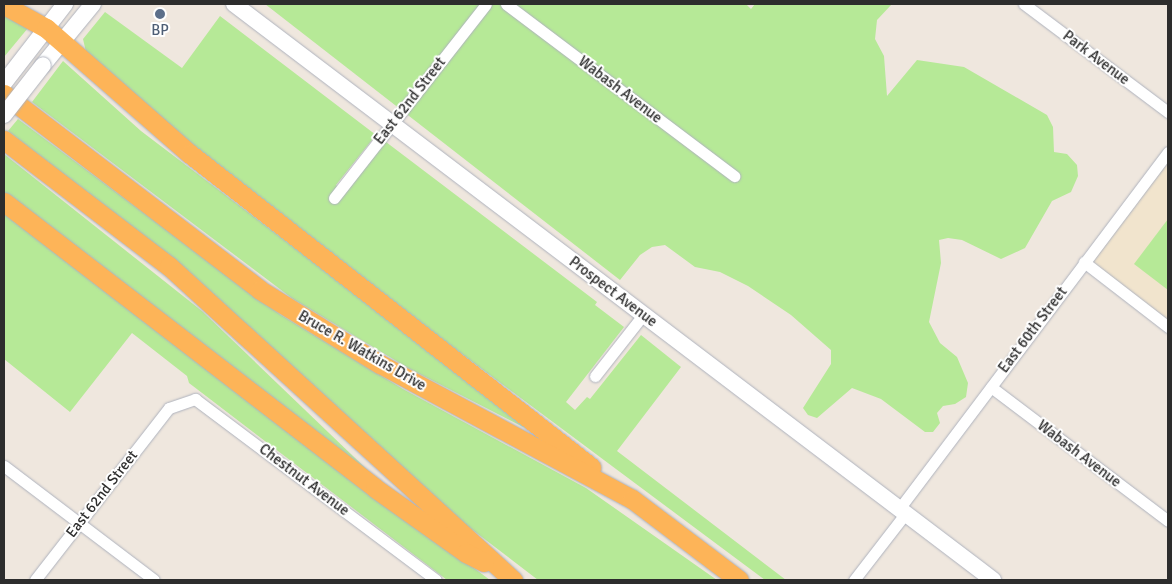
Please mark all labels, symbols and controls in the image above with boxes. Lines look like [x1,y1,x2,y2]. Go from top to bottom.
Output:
marker: BP [154,8,166,20]
place label: BP [151,22,169,40]
street label: Park Avenue [1059,27,1133,89]
street label: Wabash Avenue [575,53,665,127]
street label: East 62nd Street [370,54,450,148]
street label: Prospect Avenue [565,253,661,331]
street label: East 60th Street [995,283,1071,377]
street label: Bruce R. Watkins Drive [295,307,429,395]
street label: Wabash Avenue [1034,417,1124,491]
street label: Chestnut Avenue [255,440,353,520]
street label: East 62nd Street [62,447,142,541]

